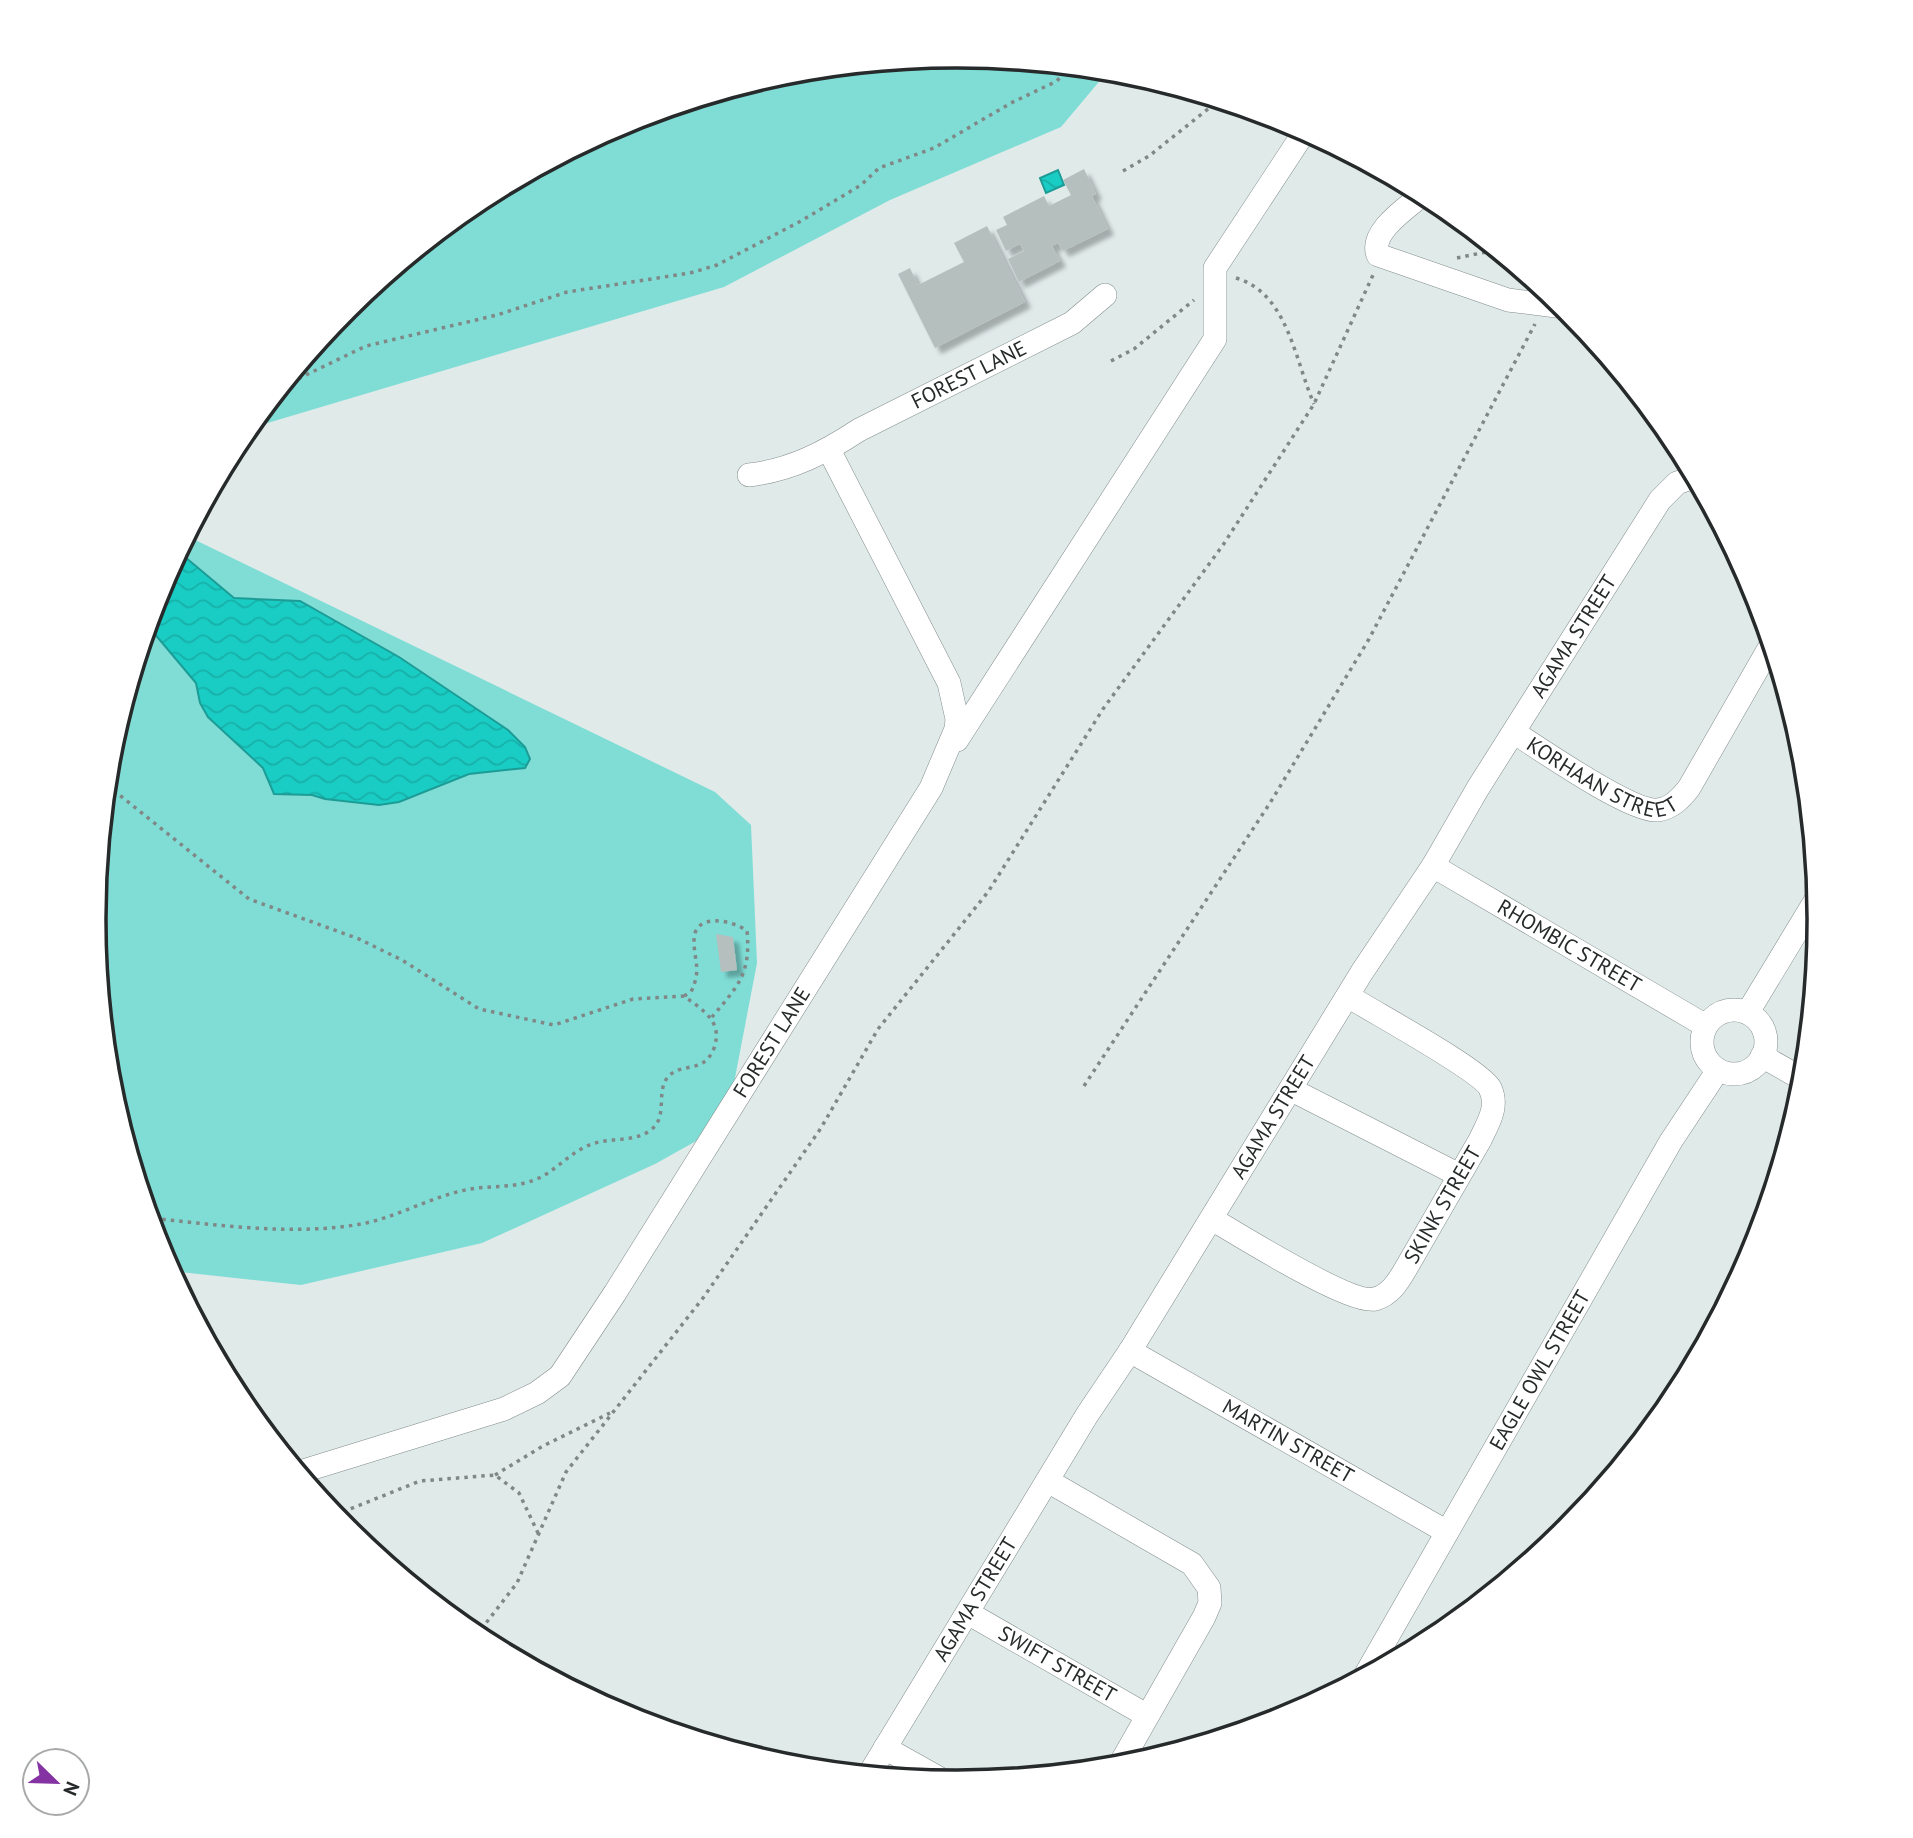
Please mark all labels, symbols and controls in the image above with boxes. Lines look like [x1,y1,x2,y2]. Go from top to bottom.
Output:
street label: FOREST LANE [907,334,1031,415]
street label: AGAMA STREET [1525,569,1622,703]
street label: KORHAAN STREET [1522,730,1683,823]
street label: RHOMBIC STREET [1493,893,1647,998]
street label: FOREST LANE [727,982,816,1102]
street label: AGAMA STREET [1225,1050,1321,1184]
street label: SKINK STREET [1398,1141,1487,1268]
street label: EAGLE OWL STREET [1483,1285,1596,1455]
street label: MARTIN STREET [1218,1393,1359,1489]
street label: AGAMA STREET [927,1532,1023,1666]
street label: SWIFT STREET [994,1619,1122,1708]
north arrow [21,1747,91,1817]
text: N [58,1778,85,1799]

